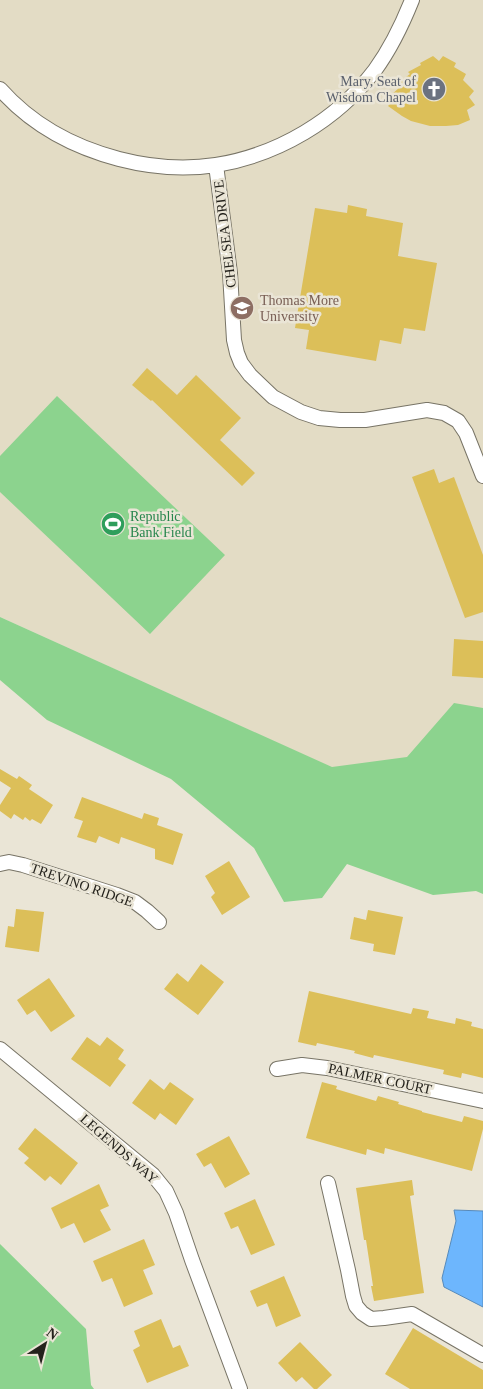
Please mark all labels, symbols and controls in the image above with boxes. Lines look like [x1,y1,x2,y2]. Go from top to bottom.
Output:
place label: Mary, Seat of Wisdom Chapel [326,74,416,105]
church icon: Mary, Seat of Wisdom Chapel [421,76,447,102]
street label: CHELSEA DRIVE [211,179,239,289]
place label: Thomas More University [260,293,339,324]
school or university icon: Thomas More University [229,295,255,321]
place label: Republic Bank Field [130,509,192,540]
sports icon: Republic Bank Field [100,511,126,537]
street label: TREVINO RIDGE [29,860,135,910]
street label: PALMER COURT [327,1061,434,1097]
street label: LEGENDS WAY [77,1111,161,1187]
north arrow [20,1319,70,1369]
text: N [44,1325,61,1343]

